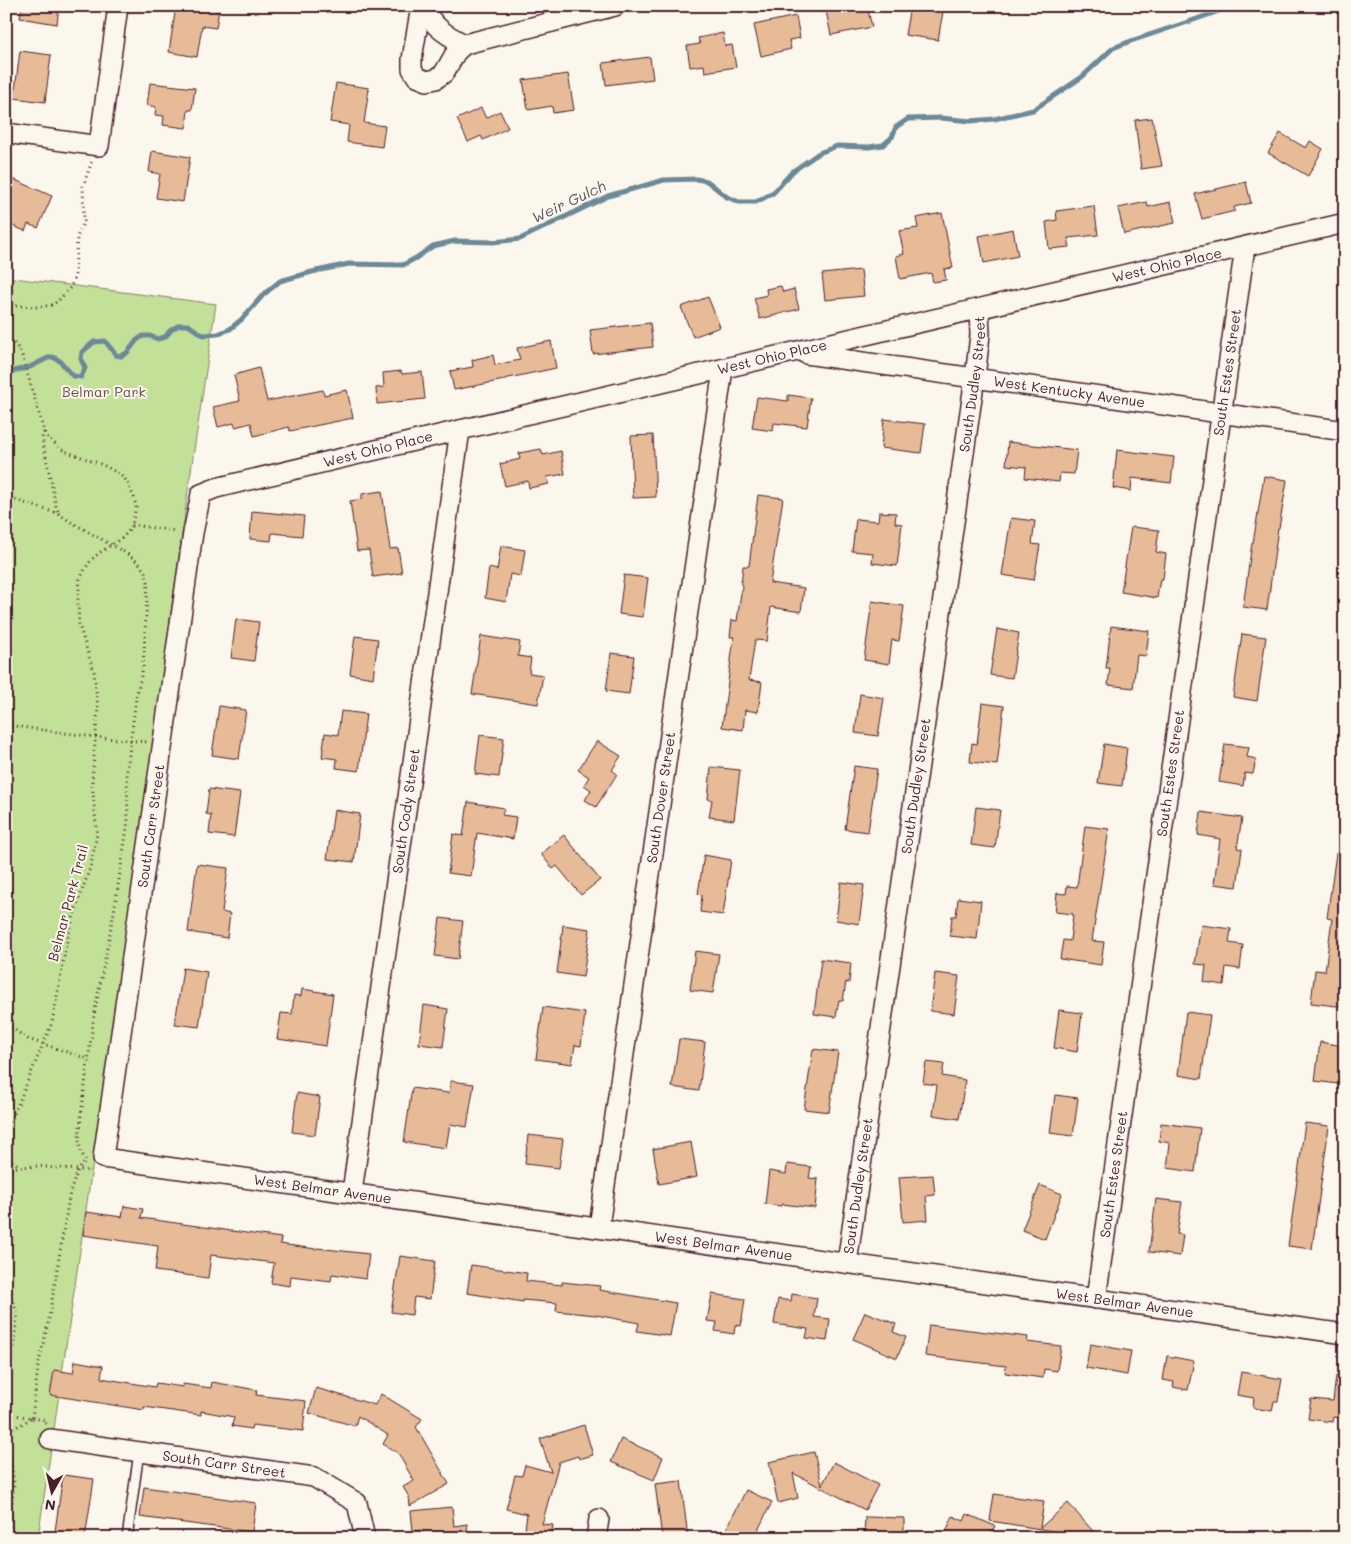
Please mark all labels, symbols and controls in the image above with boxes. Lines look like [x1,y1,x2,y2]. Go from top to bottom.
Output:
water label: Weir Gulch [528,175,609,227]
street label: West Ohio Place [1110,243,1224,286]
street label: South Estes Street [1208,307,1245,437]
street label: South Dudley Street [954,316,989,453]
street label: West Ohio Place [715,335,829,378]
street label: West Kentucky Avenue [992,371,1147,411]
park label: Belmar Park [62,382,146,401]
street label: West Ohio Place [321,426,435,471]
street label: South Estes Street [1152,708,1188,838]
street label: South Dudley Street [896,717,935,855]
street label: South Dover Street [642,730,679,864]
street label: South Cody Street [387,747,424,874]
street label: South Carr Street [132,763,169,889]
street label: Belmar Park Trail [43,843,92,963]
street label: South Estes Street [1095,1109,1132,1239]
street label: South Dudley Street [838,1116,877,1255]
street label: West Belmar Avenue [253,1169,393,1208]
street label: West Belmar Avenue [654,1226,794,1265]
street label: West Belmar Avenue [1055,1283,1195,1321]
street label: South Carr Street [161,1445,287,1482]
north arrow [28,1466,78,1516]
text: N [44,1495,57,1516]

